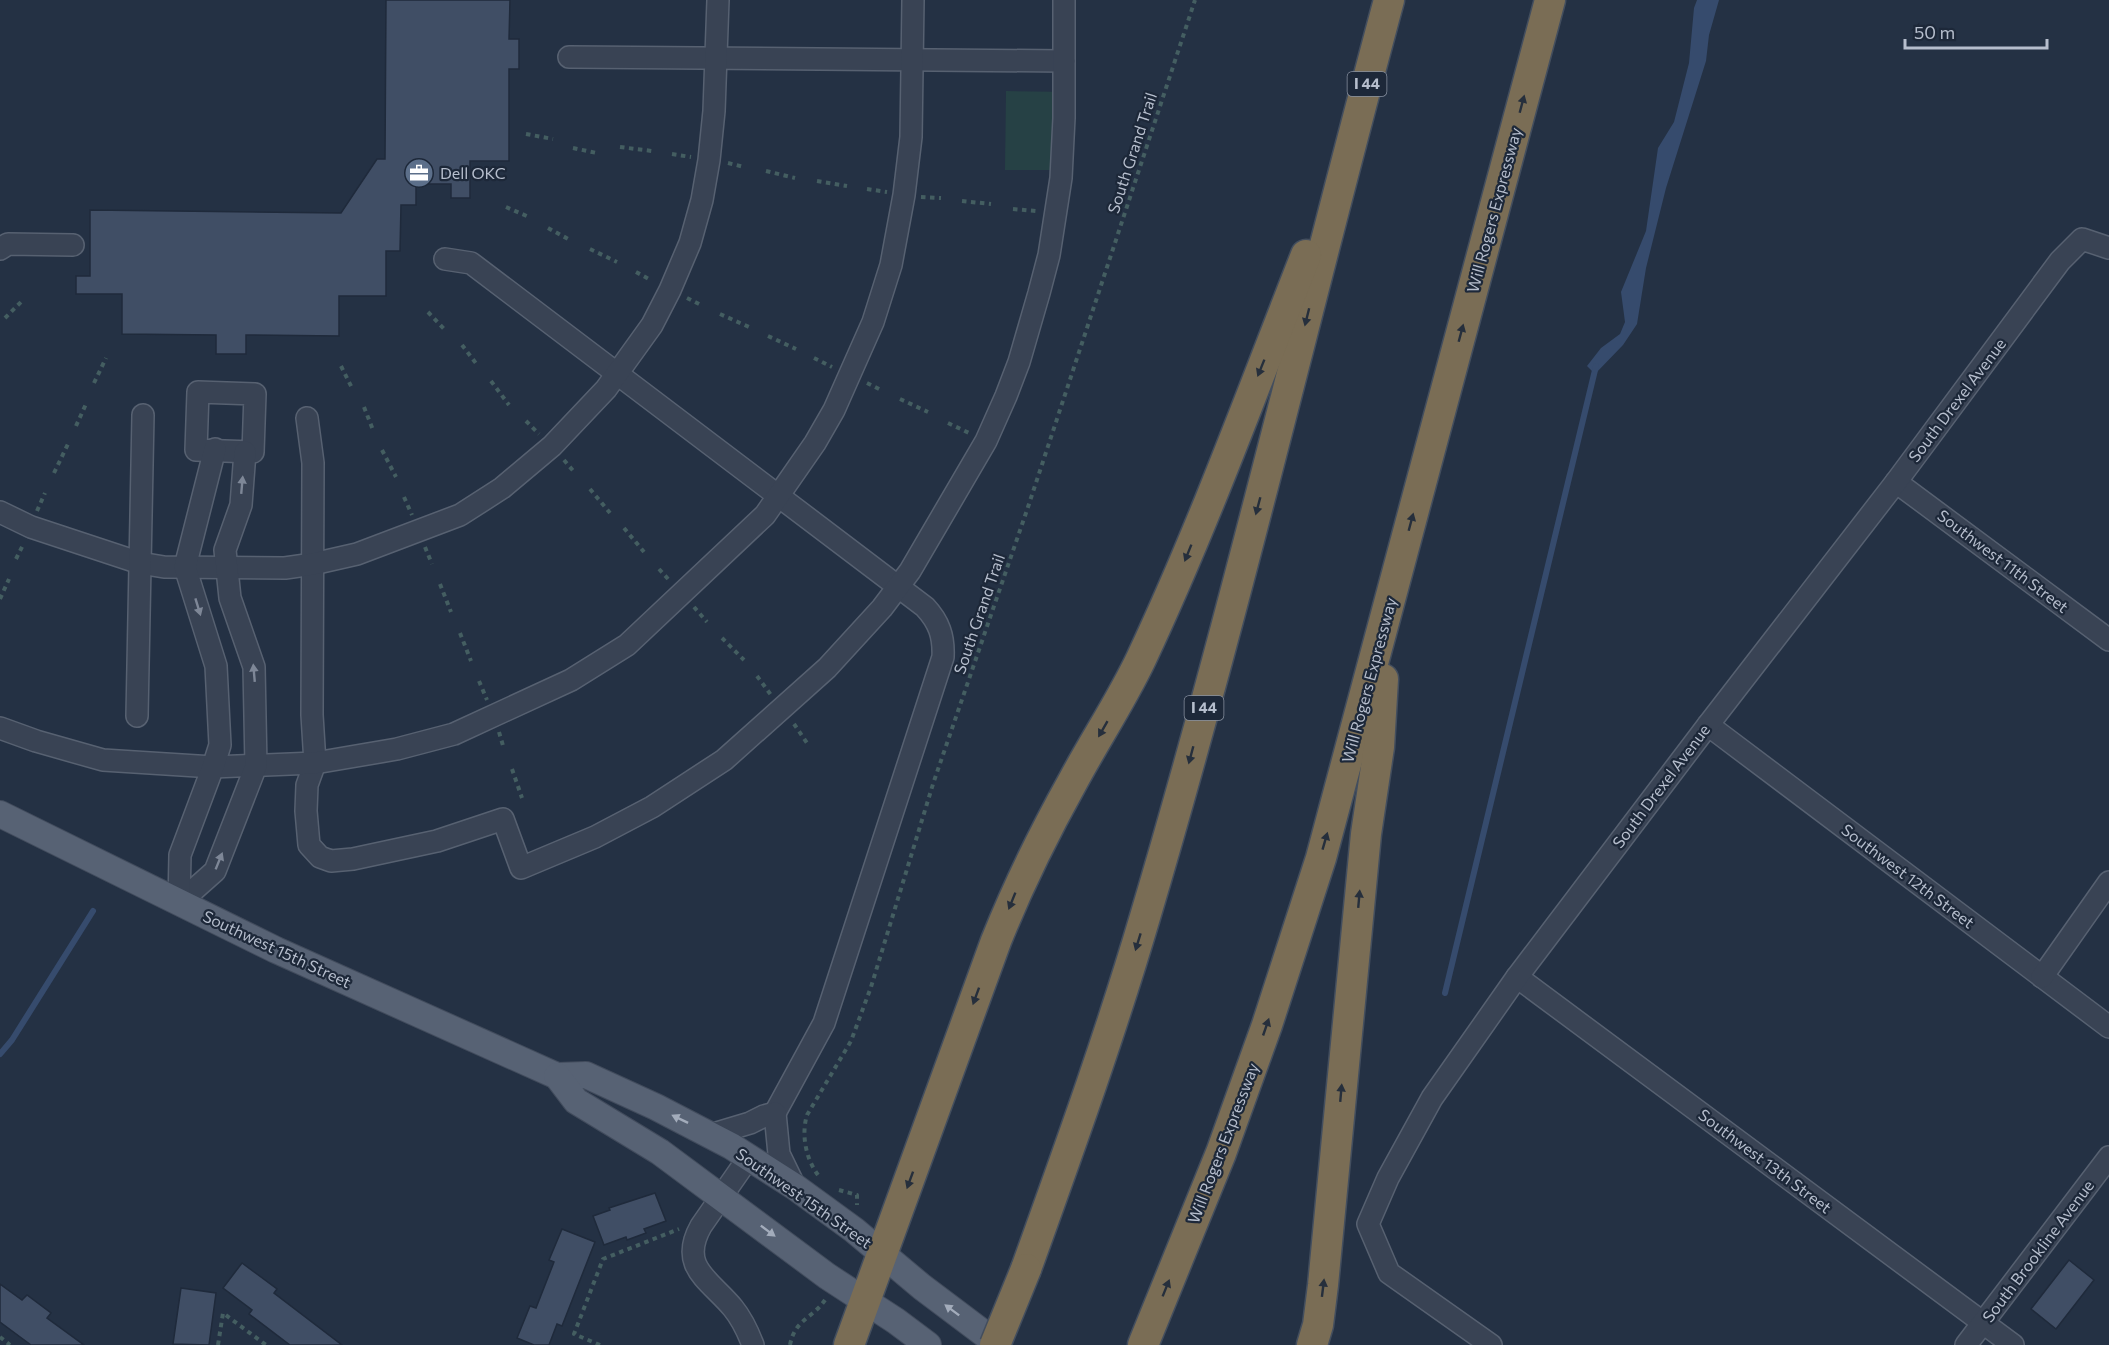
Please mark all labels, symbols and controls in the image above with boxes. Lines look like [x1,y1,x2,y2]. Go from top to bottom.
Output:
scale bar [1905,12,2048,50]
text: 50 m [1914,21,1955,43]
road number: I 44 [1348,72,1386,96]
street label: South Grand Trail [1103,90,1160,216]
one-way arrow [1518,95,1528,113]
street label: Will Rogers Expressway [1462,125,1525,295]
office icon: Dell OKC [403,157,435,189]
place label: Dell OKC [440,163,506,182]
one-way arrow [1301,307,1311,326]
one-way arrow [1457,324,1467,342]
street label: South Drexel Avenue [1904,334,2009,465]
one-way arrow [1256,359,1265,377]
one-way arrow [237,476,247,495]
one-way arrow [1253,497,1262,515]
street label: Southwest 11th Street [1934,505,2073,616]
one-way arrow [1407,512,1416,530]
one-way arrow [1183,545,1193,563]
street label: South Grand Trail [949,551,1008,677]
street label: Will Rogers Expressway [1337,595,1400,765]
one-way arrow [194,598,203,616]
one-way arrow [249,664,259,683]
road number: I 44 [1184,696,1224,720]
street label: South Drexel Avenue [1608,720,1713,851]
one-way arrow [1098,721,1109,737]
one-way arrow [1185,745,1195,764]
street label: Southwest 12th Street [1838,820,1979,932]
one-way arrow [1321,832,1330,850]
one-way arrow [215,852,224,870]
one-way arrow [1354,890,1364,909]
one-way arrow [1007,892,1016,910]
street label: Southwest 15th Street [200,906,355,991]
one-way arrow [1132,933,1142,951]
one-way arrow [971,987,981,1005]
one-way arrow [1262,1018,1271,1036]
street label: Will Rogers Expressway [1183,1060,1262,1226]
one-way arrow [1336,1084,1346,1103]
street label: Southwest 13th Street [1695,1104,1836,1217]
one-way arrow [671,1114,688,1123]
street label: Southwest 15th Street [733,1144,876,1252]
one-way arrow [905,1171,915,1189]
street label: South Brookline Avenue [1978,1176,2097,1326]
one-way arrow [761,1225,776,1237]
one-way arrow [1161,1278,1171,1296]
one-way arrow [1318,1278,1327,1297]
one-way arrow [944,1303,960,1316]

